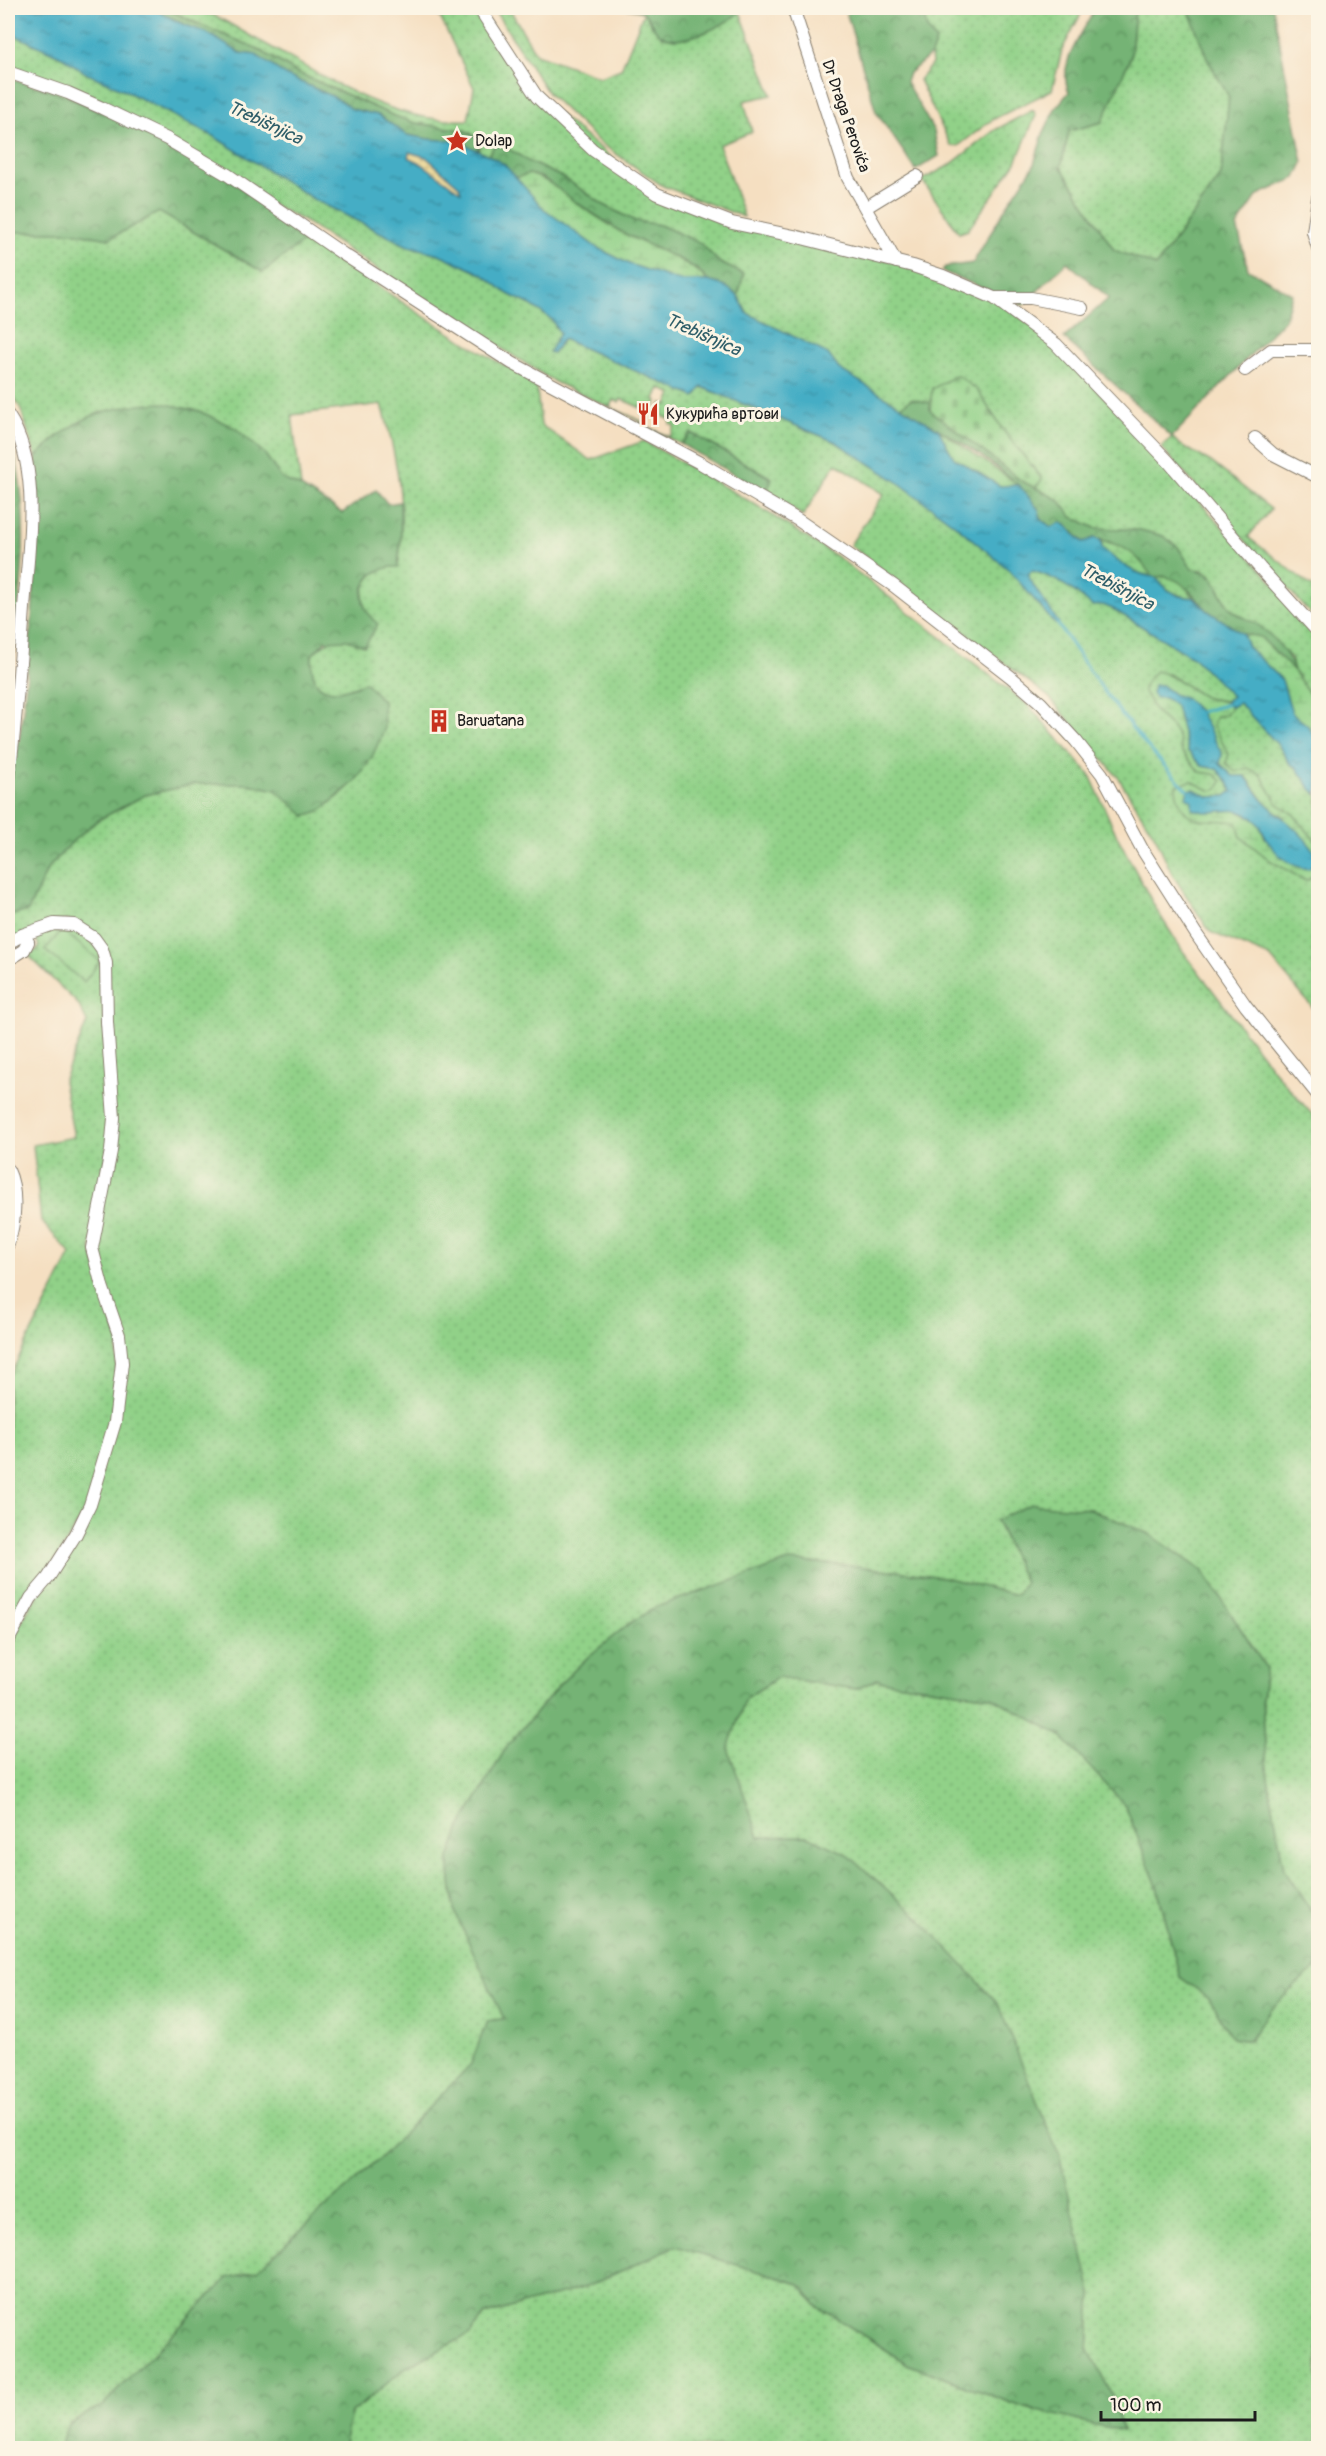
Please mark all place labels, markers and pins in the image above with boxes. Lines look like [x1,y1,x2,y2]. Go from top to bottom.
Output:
place icon: Dolap [444,128,470,154]
place label: Dolap [475,131,512,151]
restaurant icon: Кукурића вртови [635,401,661,427]
place label: Кукурића вртови [666,404,778,424]
building icon: Baruatana [426,708,452,734]
place label: Baruatana [457,711,524,731]

